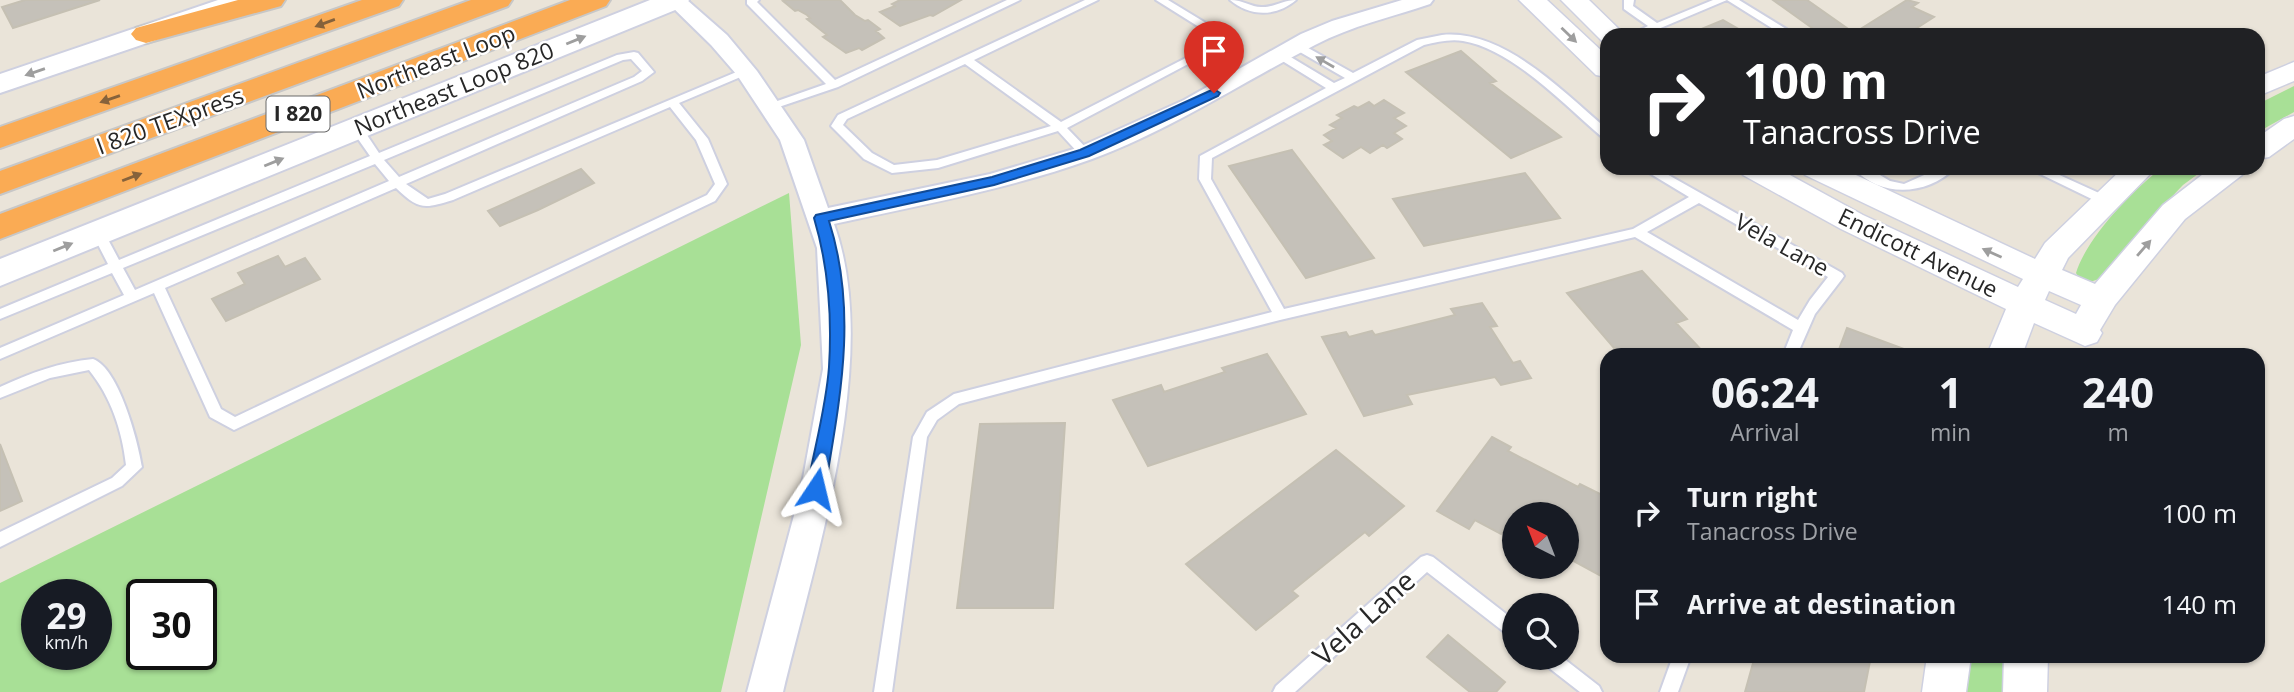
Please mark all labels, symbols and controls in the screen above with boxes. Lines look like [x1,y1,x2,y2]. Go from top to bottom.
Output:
street label: Northeast Loop [352,16,520,106]
one-way arrow [314,18,335,29]
pin [1184,21,1244,93]
one-way arrow [1560,26,1577,42]
icon: arrive [1195,32,1233,70]
street label: Northeast Loop 820 [349,33,558,143]
one-way arrow [566,35,587,46]
text: 100 m [1743,47,1888,113]
one-way arrow [1316,56,1335,68]
icon: right [1628,56,1719,147]
one-way arrow [25,67,46,78]
street label: I 820 TEXpress [91,79,248,162]
one-way arrow [100,94,121,105]
road number: I 820 [266,96,330,132]
text: Tanacross Drive [1743,110,1981,153]
one-way arrow [264,157,285,168]
one-way arrow [122,171,143,182]
street label: Endicott Avenue [1833,200,2004,305]
street label: Vela Lane [1730,205,1835,283]
one-way arrow [2136,239,2151,256]
one-way arrow [53,242,74,253]
one-way arrow [1982,247,2002,259]
text: 06:24 [1711,363,1819,420]
text: 1 [1938,363,1963,420]
text: 240 [2082,363,2154,420]
text: Arrival [1730,416,1800,448]
text: min [1930,416,1971,448]
text: m [2107,416,2129,448]
position arrow [779,452,853,526]
text: Turn right [1687,479,1818,515]
icon: right [1628,494,1666,532]
text: 100 m [2162,495,2237,531]
north arrow [1502,502,1578,579]
map controls [1502,502,1579,670]
text: Tanacross Drive [1687,515,1858,547]
street label: Vela Lane [1304,561,1423,673]
speed limit sign: 30 [126,579,217,670]
icon: arrive [1628,585,1666,623]
text: Arrive at destination [1687,586,1956,622]
text: 140 m [2162,586,2237,622]
text: 29 [46,592,87,639]
button: search [1502,593,1579,670]
text: km/h [45,630,88,654]

